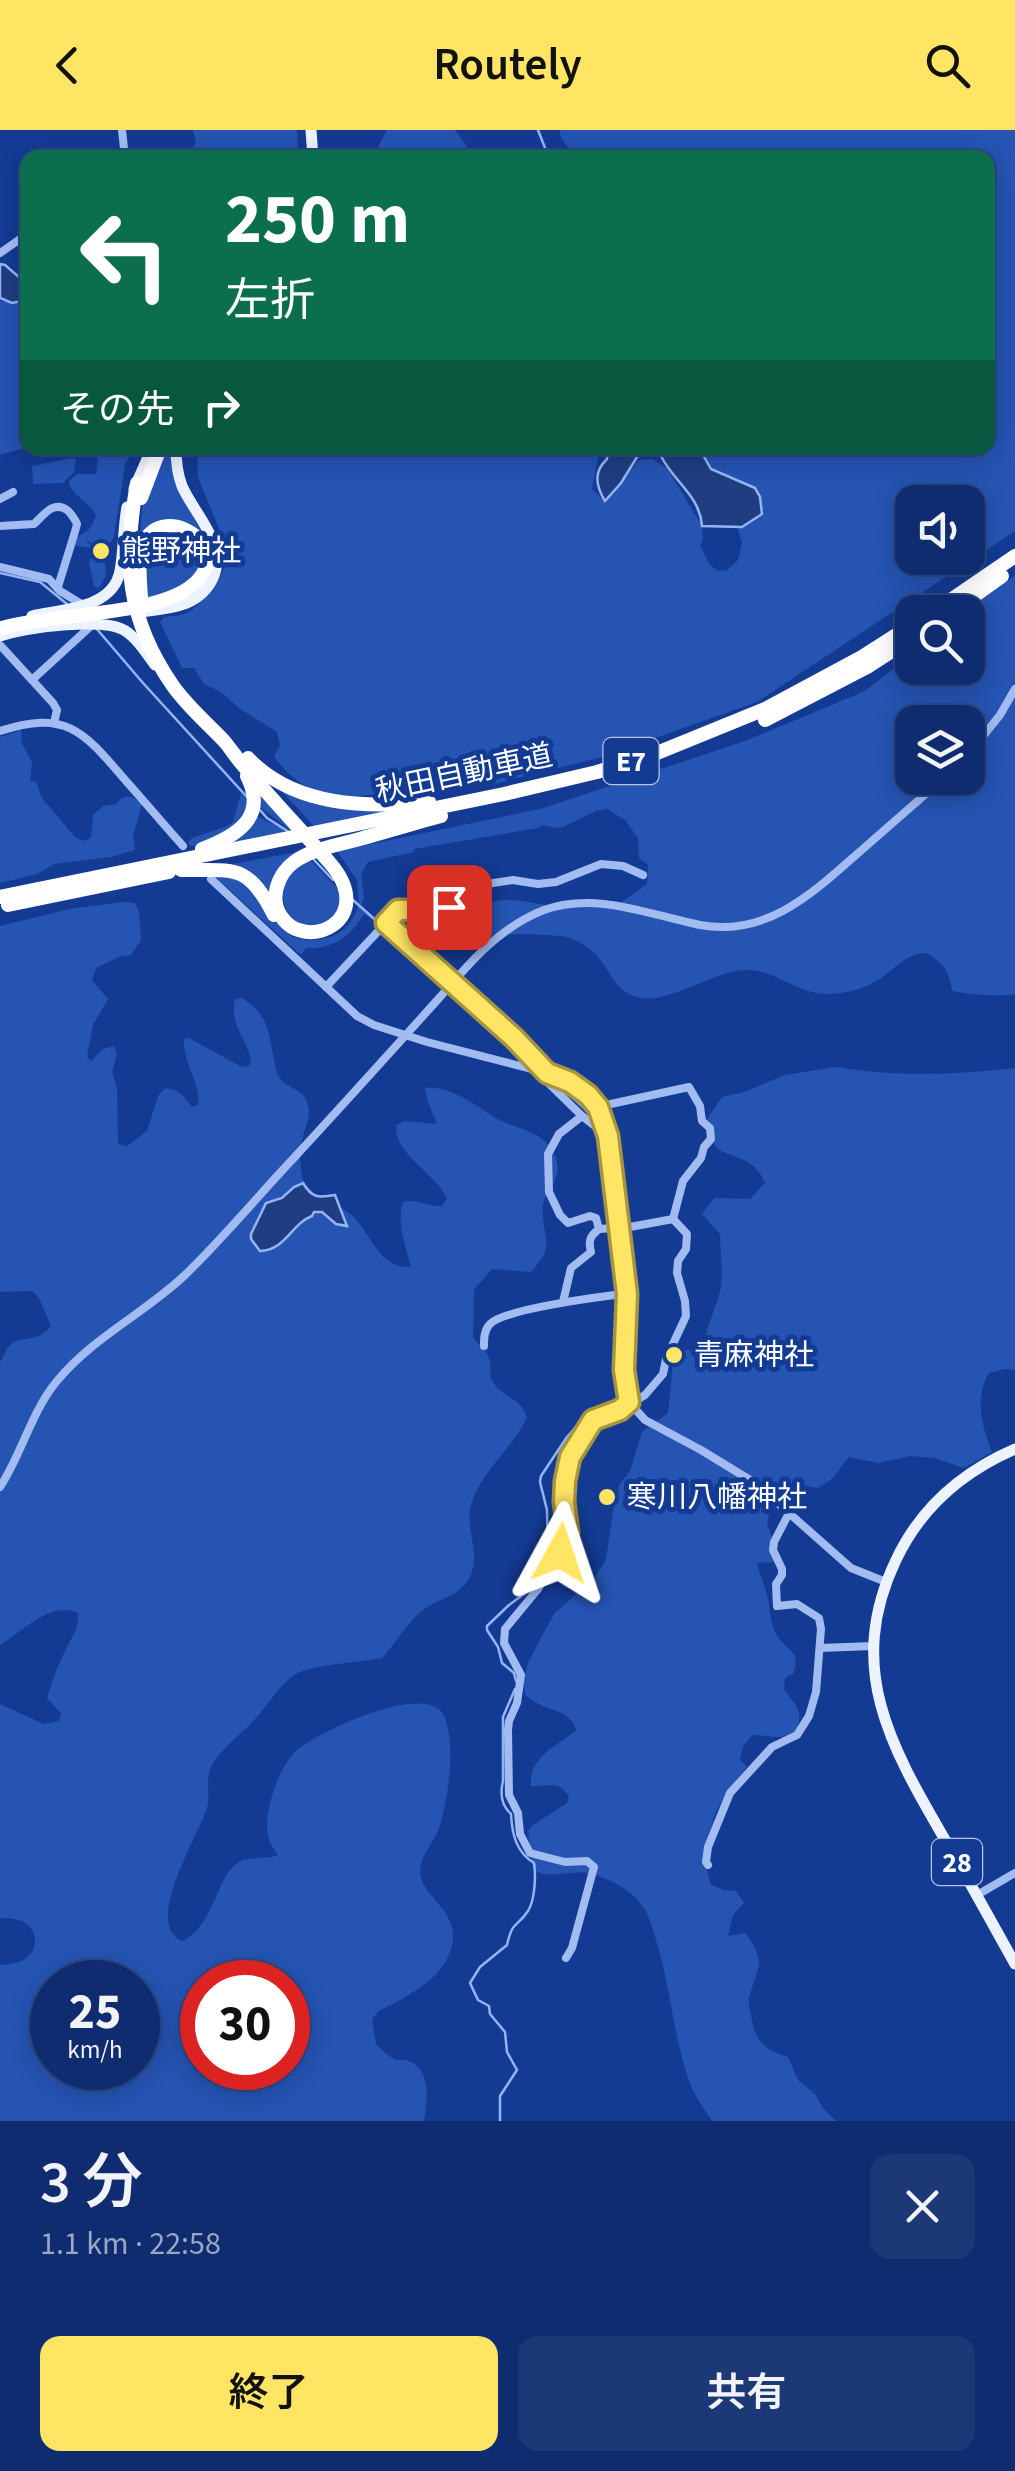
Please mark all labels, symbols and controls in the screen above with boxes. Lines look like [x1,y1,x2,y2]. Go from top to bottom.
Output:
text: Routely [433,33,582,97]
icon: back [40,38,95,93]
icon: search [920,38,975,93]
text: 250 m [225,170,410,270]
icon: left [60,190,190,320]
text: 左折 [225,269,315,333]
icon: right [194,380,249,435]
text: その先 [60,383,174,437]
map controls [895,485,985,795]
button: sound [895,485,985,575]
place label: 熊野神社 [121,530,241,573]
marker: 熊野神社 [90,540,112,562]
button: search [895,595,985,685]
button: layers [895,705,985,795]
street label: 秋田自動車道 [372,734,557,813]
road number: E7 [604,738,658,784]
pin [407,865,492,950]
icon: arrive [422,880,477,935]
place label: 青麻神社 [694,1334,814,1377]
marker: 青麻神社 [663,1344,685,1366]
place label: 寒川八幡神社 [627,1476,807,1519]
marker: 寒川八幡神社 [596,1486,618,1508]
position arrow [508,1501,612,1605]
road number: 28 [932,1839,982,1885]
speed limit sign: 30 [180,1960,310,2090]
text: 25 [69,1977,121,2048]
text: km/h [67,2032,123,2068]
text: 3 分 [40,2141,143,2226]
button: close [870,2154,975,2259]
text: 1.1 km · 22:58 [40,2221,221,2267]
button: 終了 [40,2336,498,2451]
button: 共有 [518,2336,975,2451]

